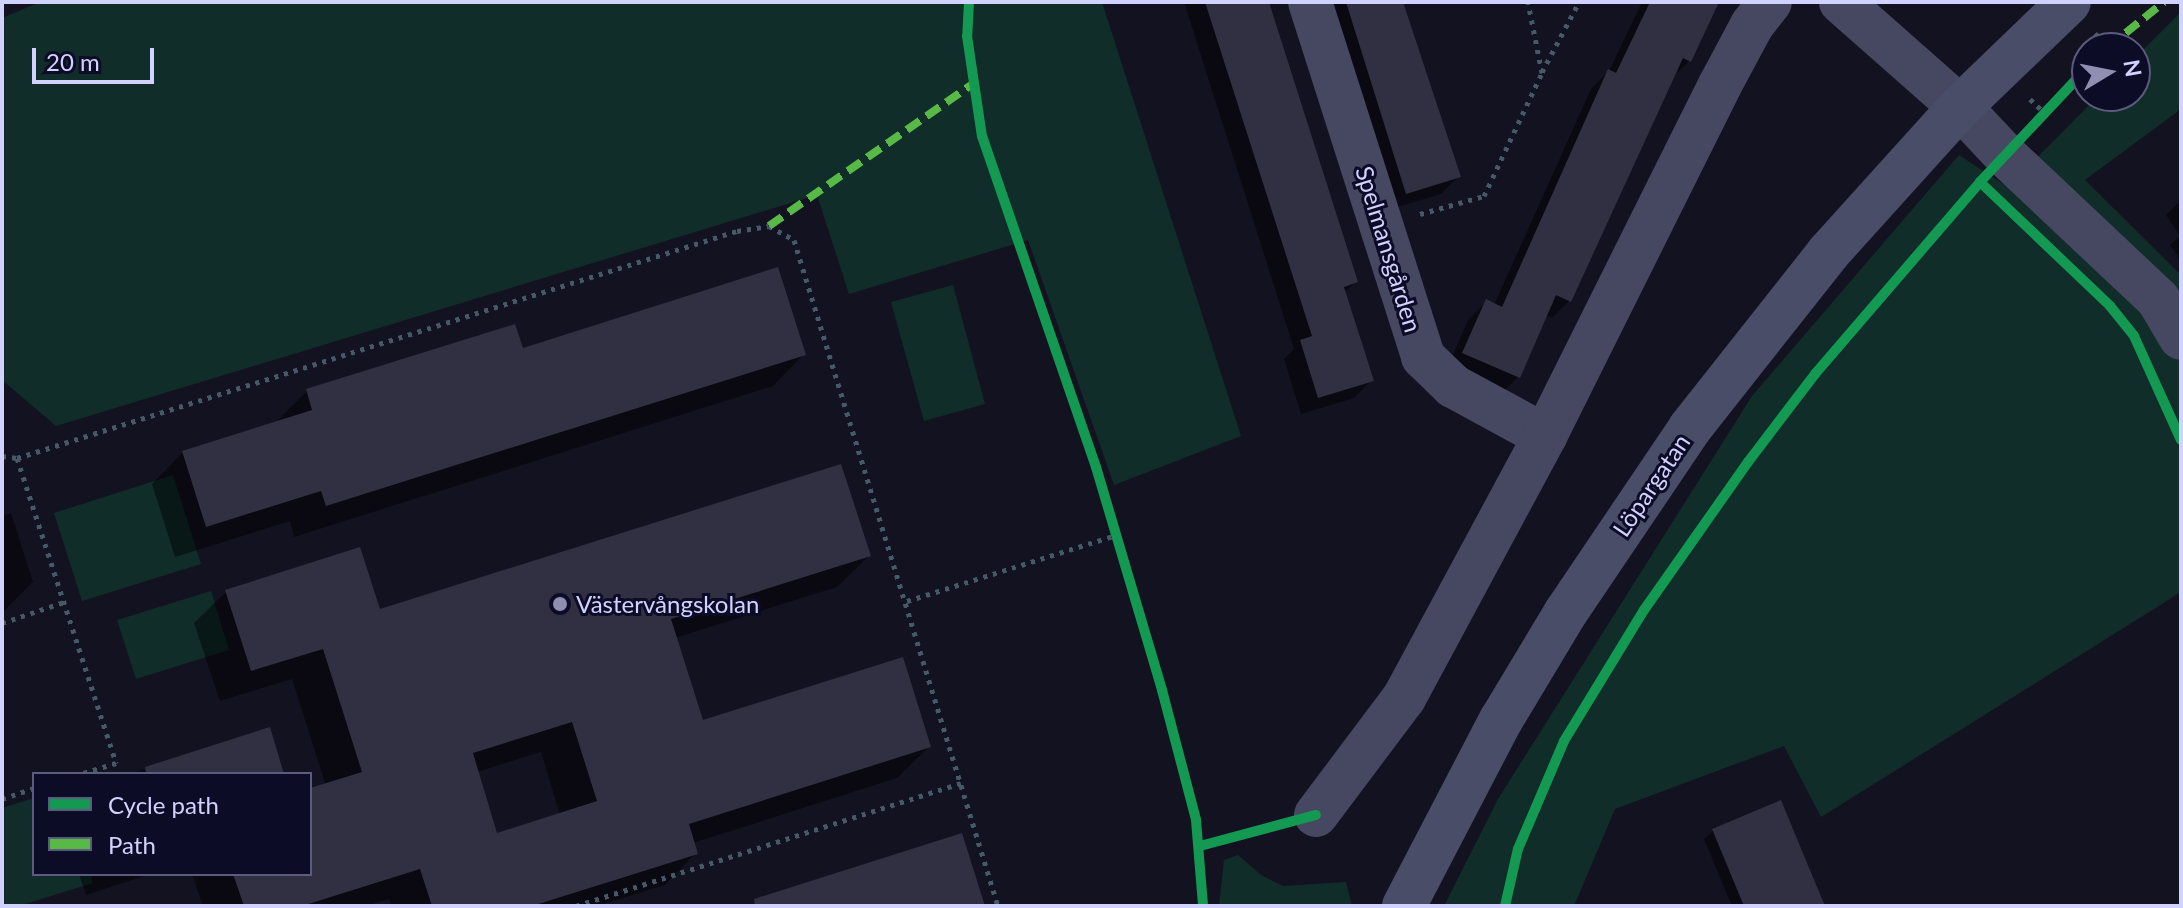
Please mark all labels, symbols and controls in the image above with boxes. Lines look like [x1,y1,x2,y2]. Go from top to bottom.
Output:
scale bar [36,32,158,82]
north arrow [2071,32,2151,112]
text: 20 m [46,47,100,76]
text: N [2118,57,2148,79]
street label: Spelmansgården [1350,162,1428,336]
street label: Löpargatan [1606,428,1696,542]
place label: Västervångskolan [576,590,759,618]
marker: Västervångskolan [551,595,569,613]
legend [32,772,312,876]
text: Cycle path [108,790,219,819]
text: Path [108,830,156,859]

